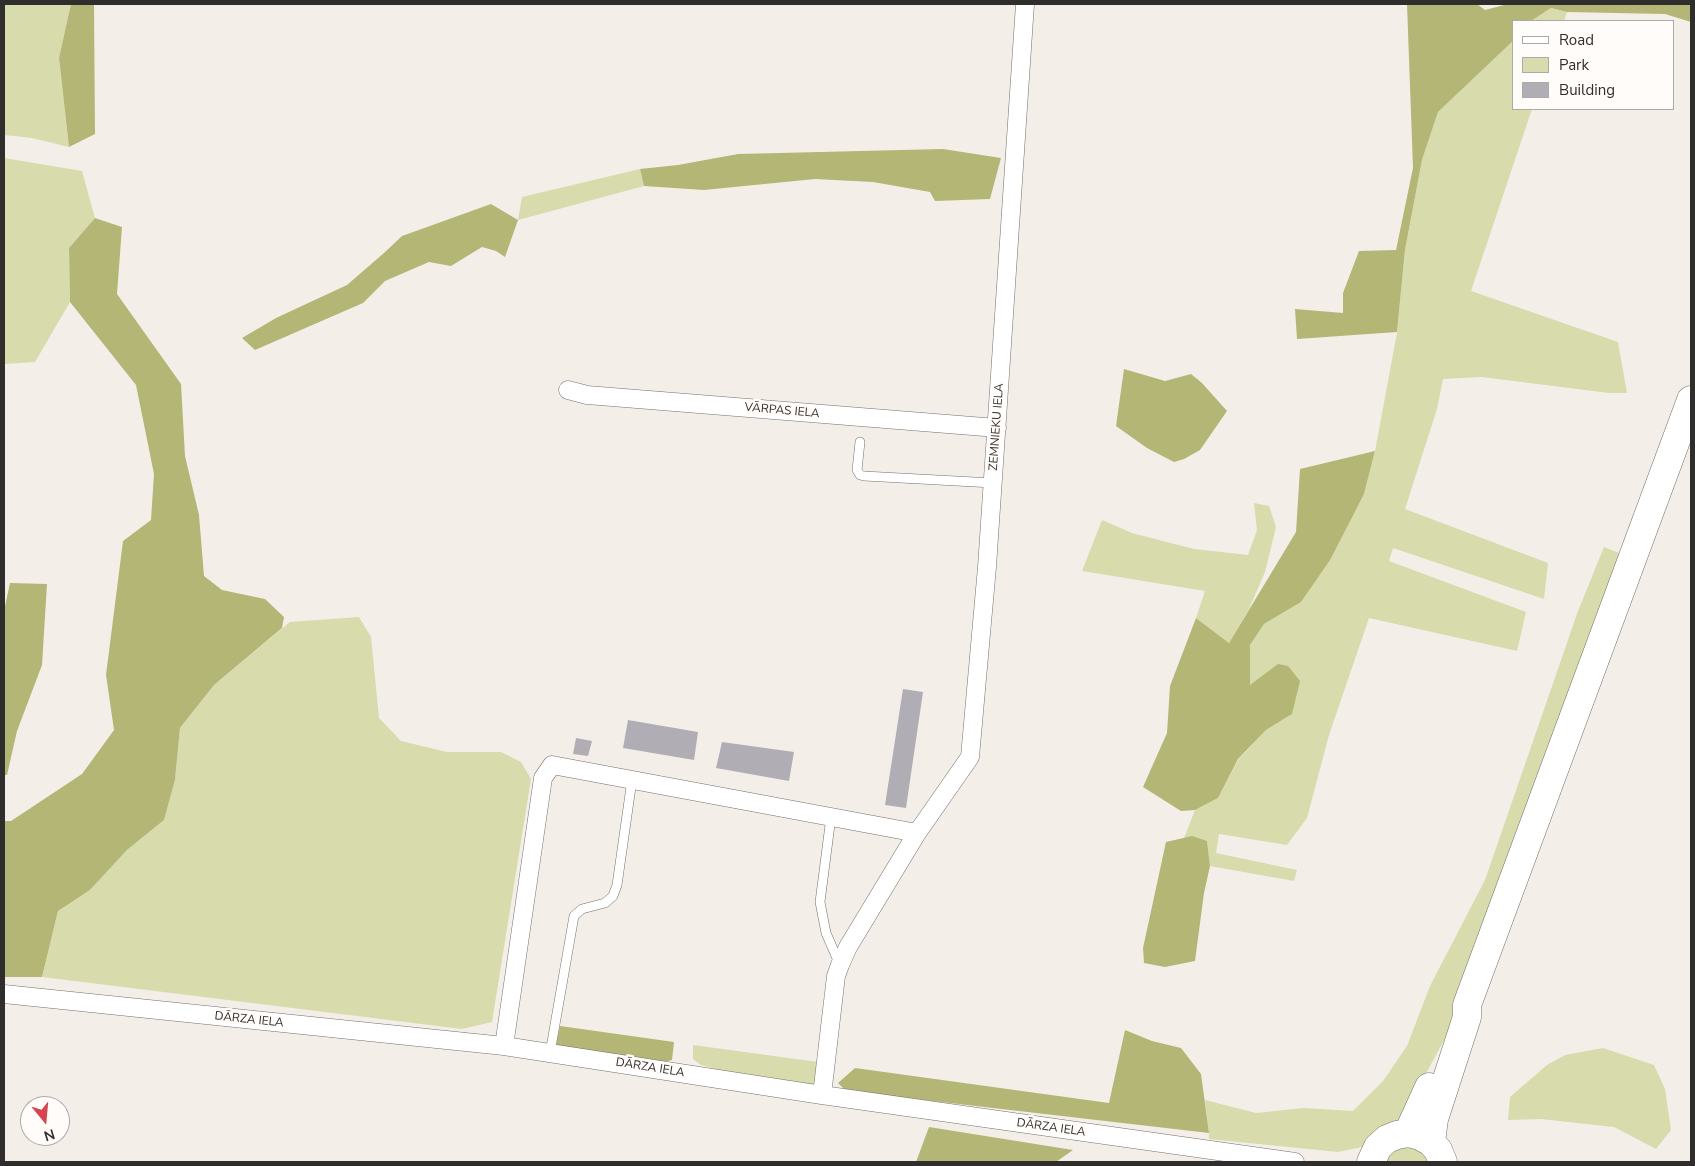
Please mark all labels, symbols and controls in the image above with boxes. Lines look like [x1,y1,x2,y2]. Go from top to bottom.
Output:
legend [1512,20,1675,110]
text: Road [1559,30,1594,50]
text: Park [1559,55,1589,75]
text: Building [1559,80,1615,100]
street label: ZEMNIEKU IELA [987,383,1007,471]
street label: VĀRPAS IELA [744,401,820,421]
street label: DĀRZA IELA [214,1009,284,1031]
street label: DĀRZA IELA [615,1055,685,1081]
north arrow [20,1096,70,1146]
street label: DĀRZA IELA [1016,1116,1086,1140]
text: N [41,1124,57,1145]

